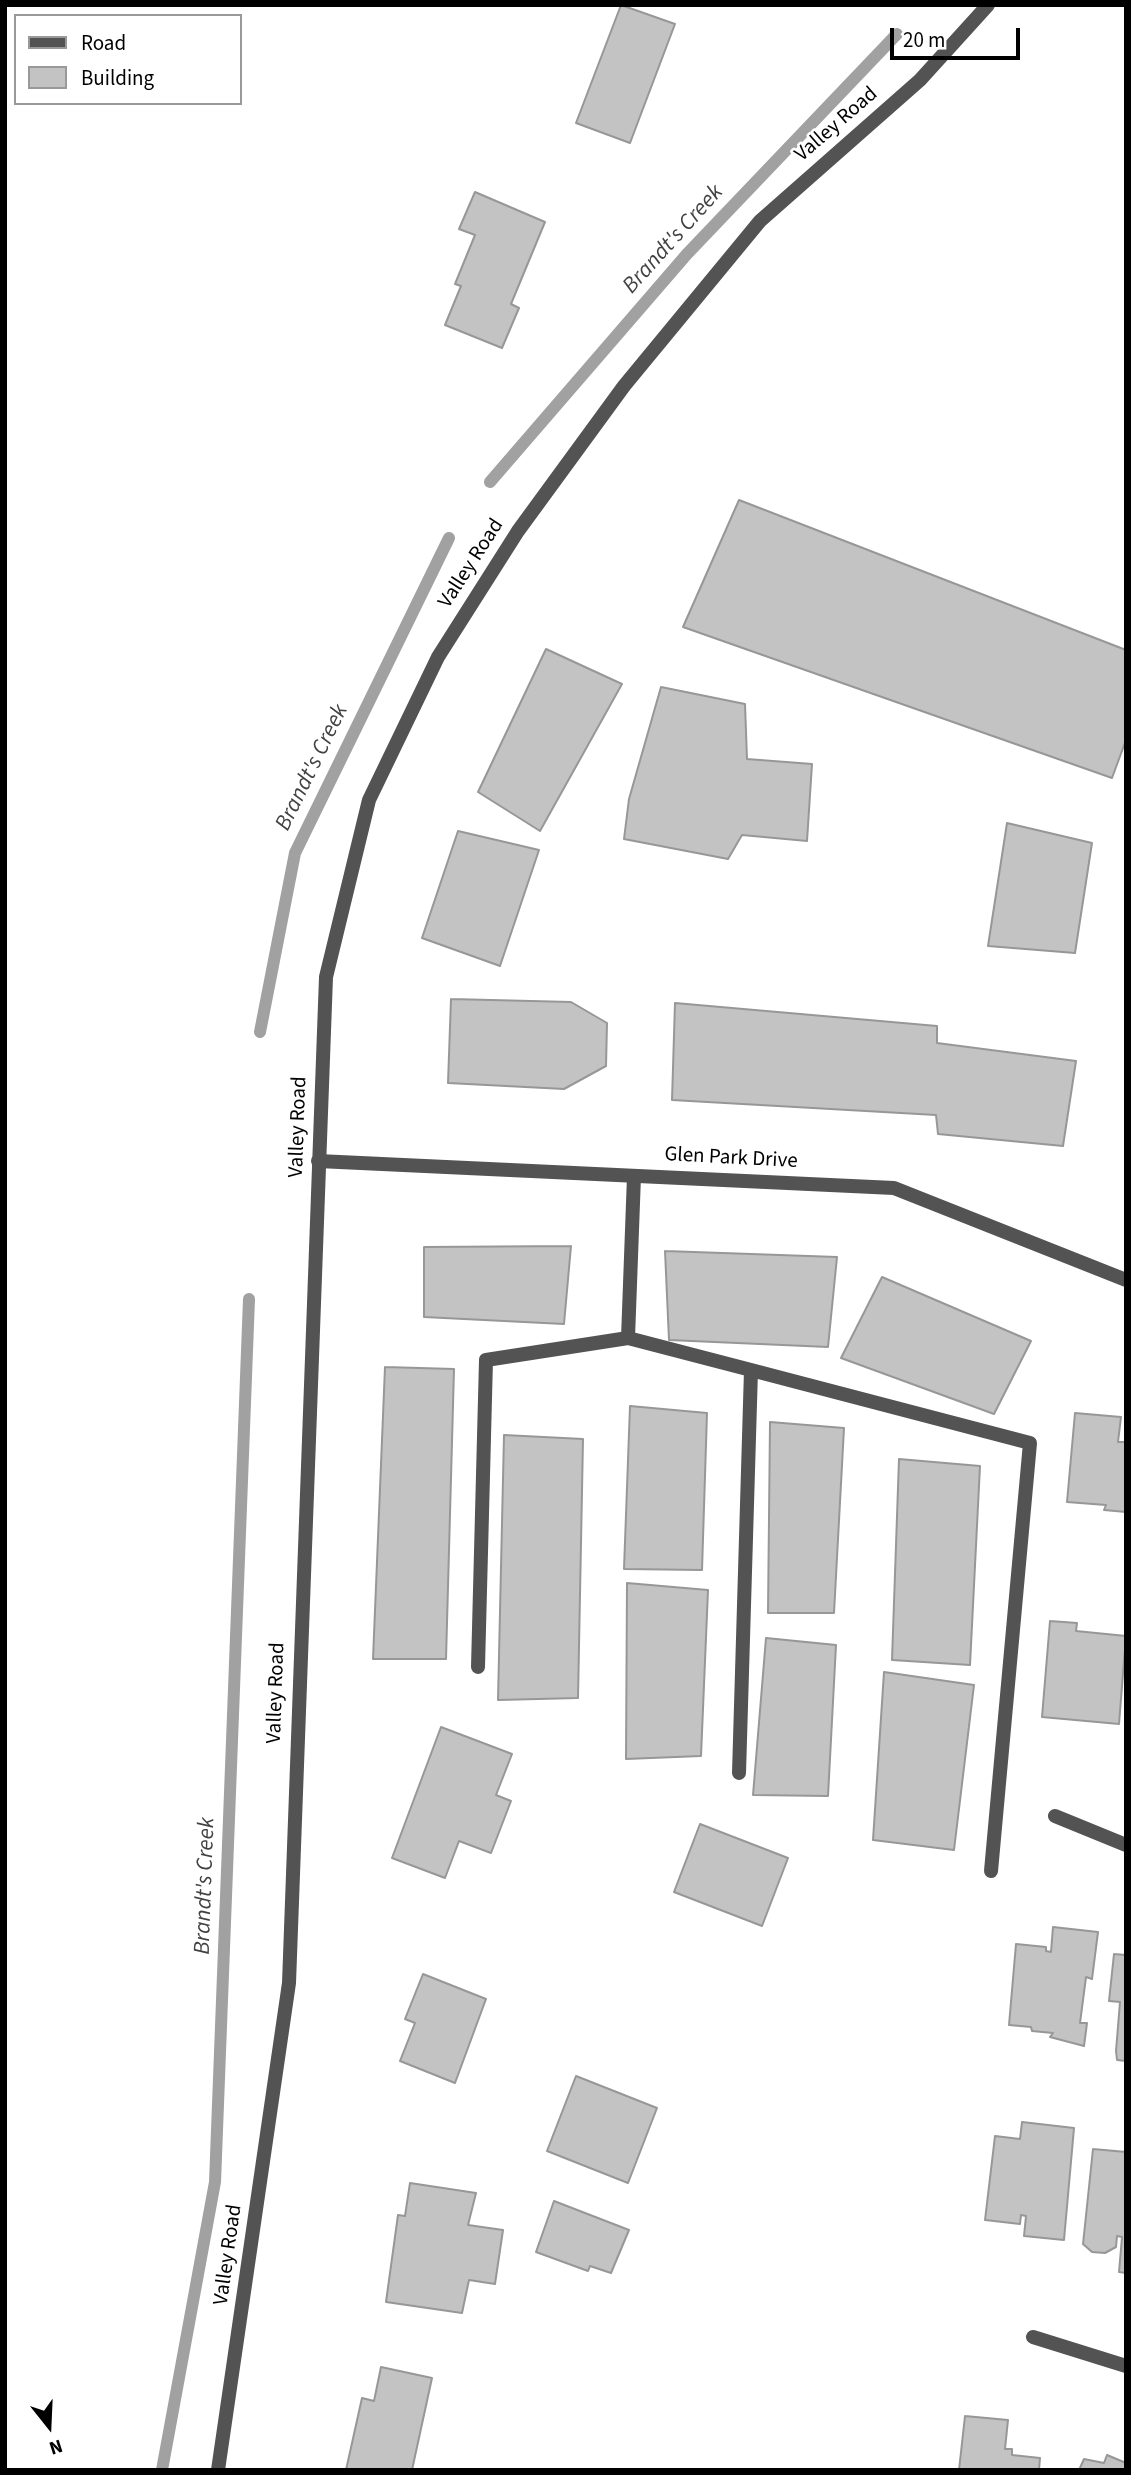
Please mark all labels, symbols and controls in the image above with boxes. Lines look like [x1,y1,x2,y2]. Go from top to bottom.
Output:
legend [14,14,242,105]
scale bar [893,14,1023,58]
text: 20 m [903,25,945,55]
text: Road [81,28,126,58]
text: Building [81,63,154,93]
street label: Valley Road [791,82,883,168]
water label: Brandt's Creek [618,180,730,300]
street label: Valley Road [434,515,510,613]
water label: Brandt's Creek [271,700,355,836]
street label: Valley Road [285,1076,313,1178]
street label: Glen Park Drive [664,1143,798,1175]
street label: Valley Road [263,1642,291,1744]
water label: Brandt's Creek [190,1817,222,1955]
street label: Valley Road [209,2203,249,2307]
north arrow [14,2391,84,2461]
text: N [45,2432,66,2461]

